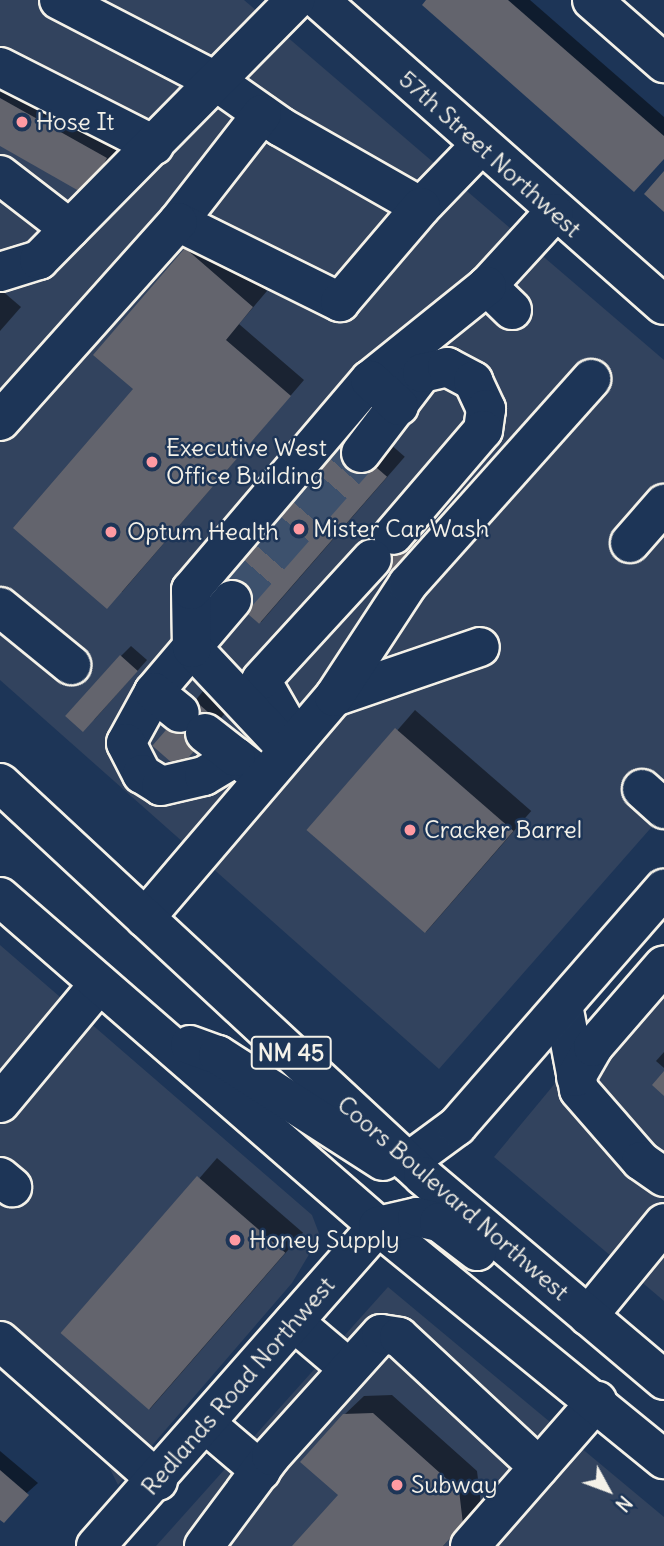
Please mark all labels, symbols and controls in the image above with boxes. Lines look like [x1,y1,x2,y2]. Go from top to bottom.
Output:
street label: 57th Street Northwest [393,65,587,243]
place label: Hose It [36,108,114,136]
marker: Hose It [14,114,30,130]
place label: Executive West Office Building [166,434,327,490]
marker: Executive West Office Building [144,454,160,470]
place label: Mister Car Wash [313,515,489,543]
place label: Optum Health [127,518,279,546]
marker: Mister Car Wash [291,521,307,537]
marker: Optum Health [101,522,121,542]
place label: Cracker Barrel [424,816,582,844]
marker: Cracker Barrel [402,822,418,838]
road number: NM 45 [249,1034,333,1072]
street label: Coors Boulevard Northwest [331,1090,575,1306]
place label: Honey Supply [249,1226,400,1254]
marker: Honey Supply [227,1232,243,1248]
street label: Redlands Road Northwest [135,1271,341,1501]
north arrow [573,1455,643,1525]
place label: Subway [411,1471,498,1499]
marker: Subway [389,1477,405,1493]
text: N [610,1491,637,1517]

